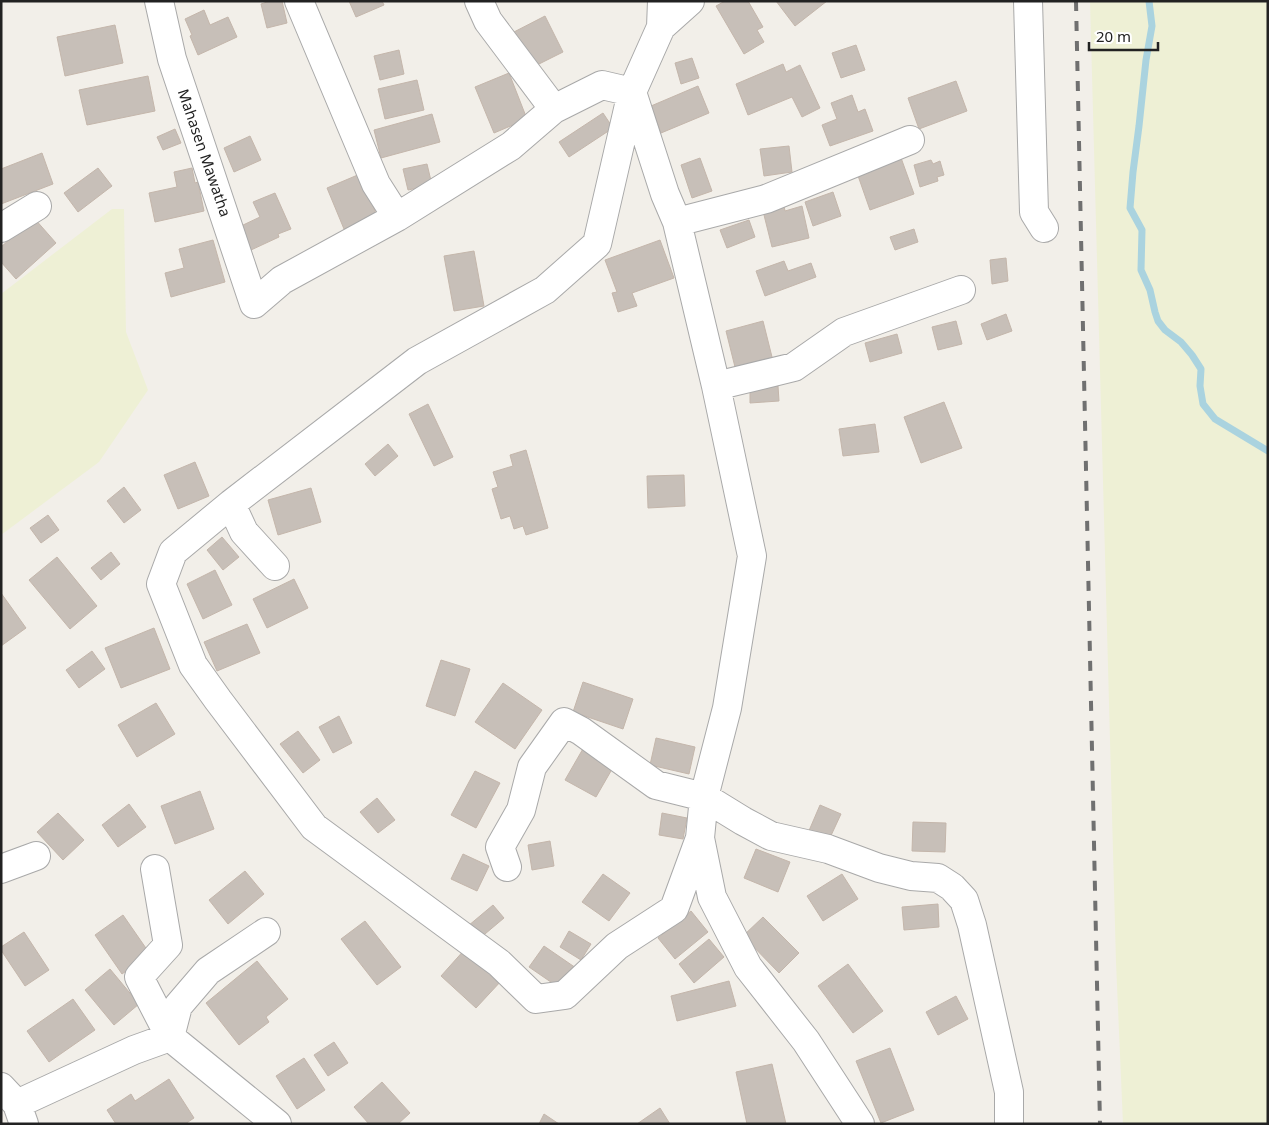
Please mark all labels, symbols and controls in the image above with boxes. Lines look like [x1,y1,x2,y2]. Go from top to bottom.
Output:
scale bar [1089,20,1158,52]
text: 20 m [1096,26,1131,46]
street label: Mahasen Mawatha [174,86,236,219]

